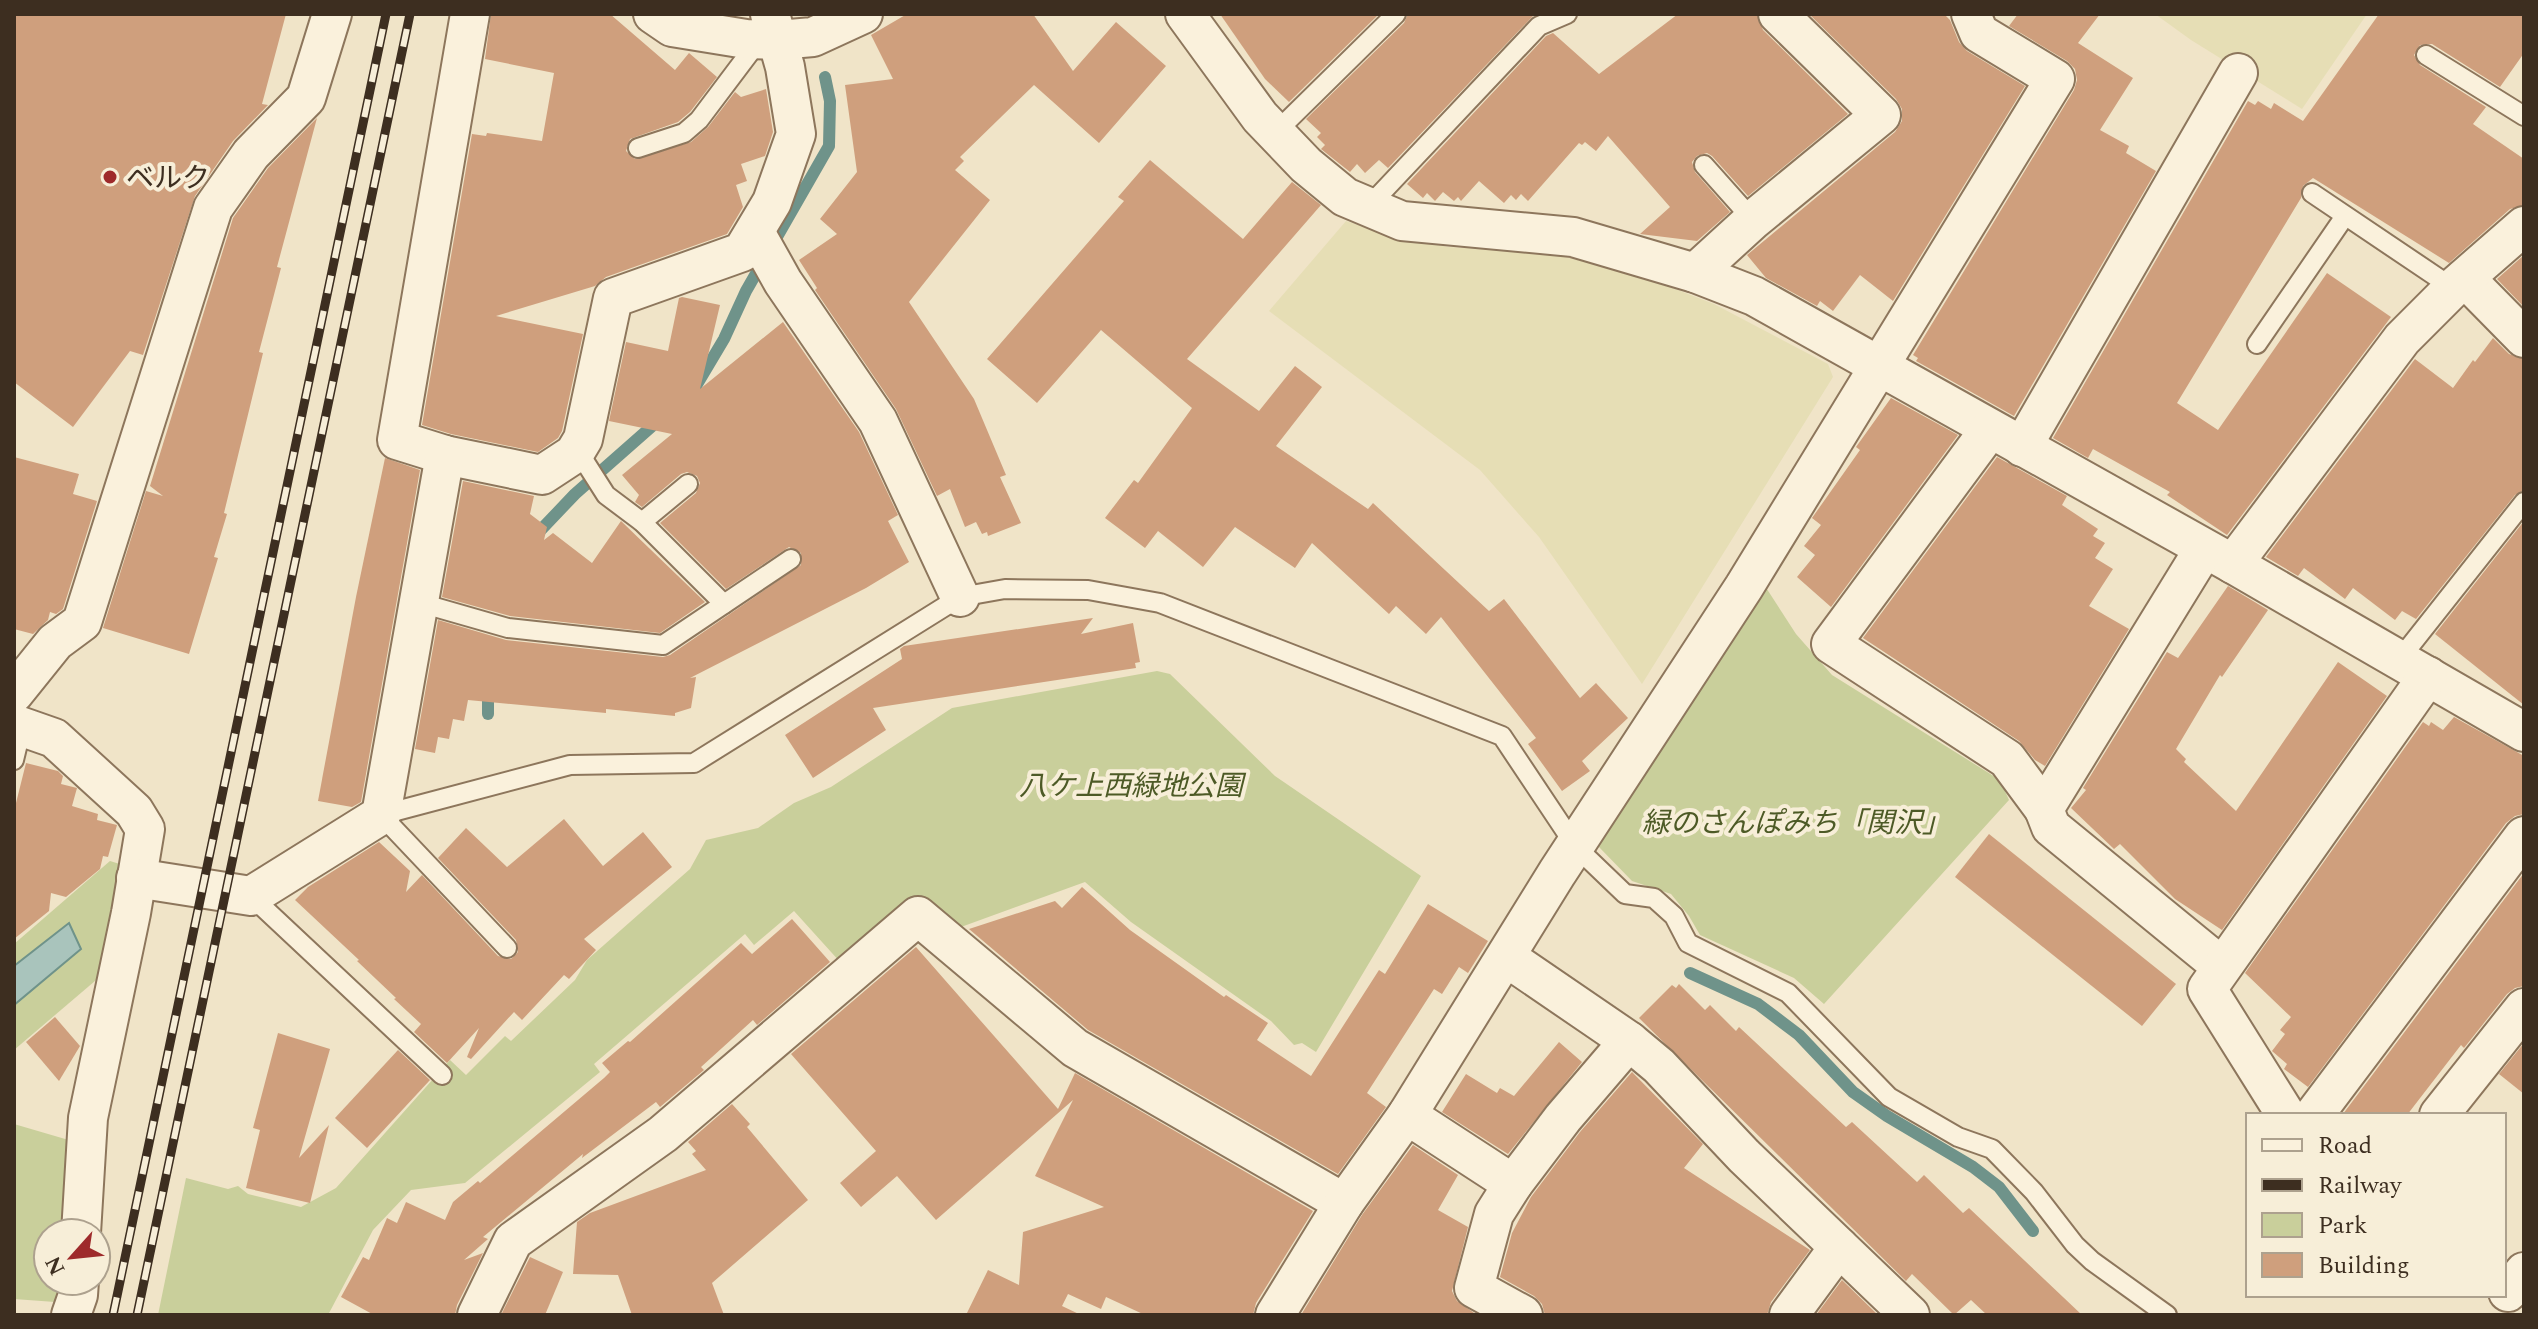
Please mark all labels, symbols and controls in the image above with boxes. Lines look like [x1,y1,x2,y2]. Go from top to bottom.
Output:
place label: ベルク [126,157,210,200]
marker: ベルク [101,168,119,186]
park label: 八ケ上西緑地公園 [1019,765,1247,808]
park label: 緑のさんぽみち「関沢」 [1642,802,1950,845]
legend [2246,1113,2506,1297]
text: Road [2318,1128,2372,1164]
text: Railway [2318,1168,2403,1204]
text: Park [2318,1208,2368,1244]
north arrow [32,1217,112,1297]
text: Building [2318,1248,2410,1284]
text: N [37,1250,74,1281]

